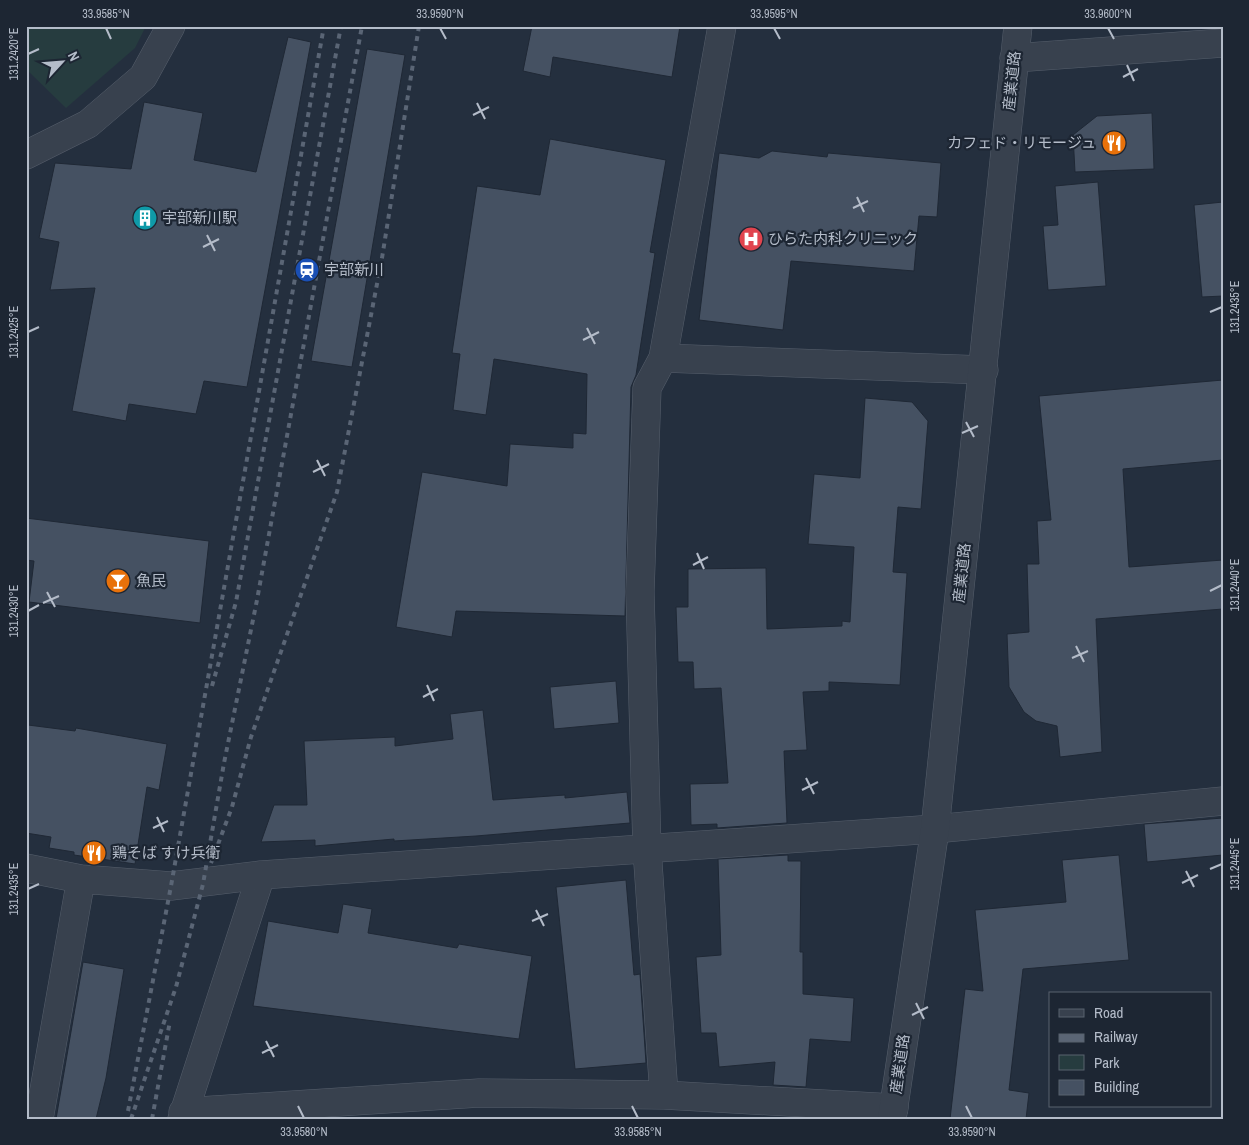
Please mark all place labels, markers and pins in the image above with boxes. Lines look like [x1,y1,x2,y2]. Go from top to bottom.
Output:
restaurant icon: カフェド・リモージュ [1101,130,1127,156]
place label: カフェド・リモージュ [947,132,1096,153]
building icon: 宇部新川駅 [132,205,158,231]
place label: 宇部新川駅 [162,207,237,228]
hospital icon: ひらた内科クリニック [738,226,764,252]
place label: ひらた内科クリニック [768,228,918,249]
station icon: 宇部新川 [294,257,320,283]
place label: 宇部新川 [324,259,384,280]
bar icon: 魚民 [105,568,131,594]
place label: 魚民 [136,570,166,591]
restaurant icon: 鶏そば すけ兵衛 [81,840,107,866]
place label: 鶏そば すけ兵衛 [112,842,220,863]

